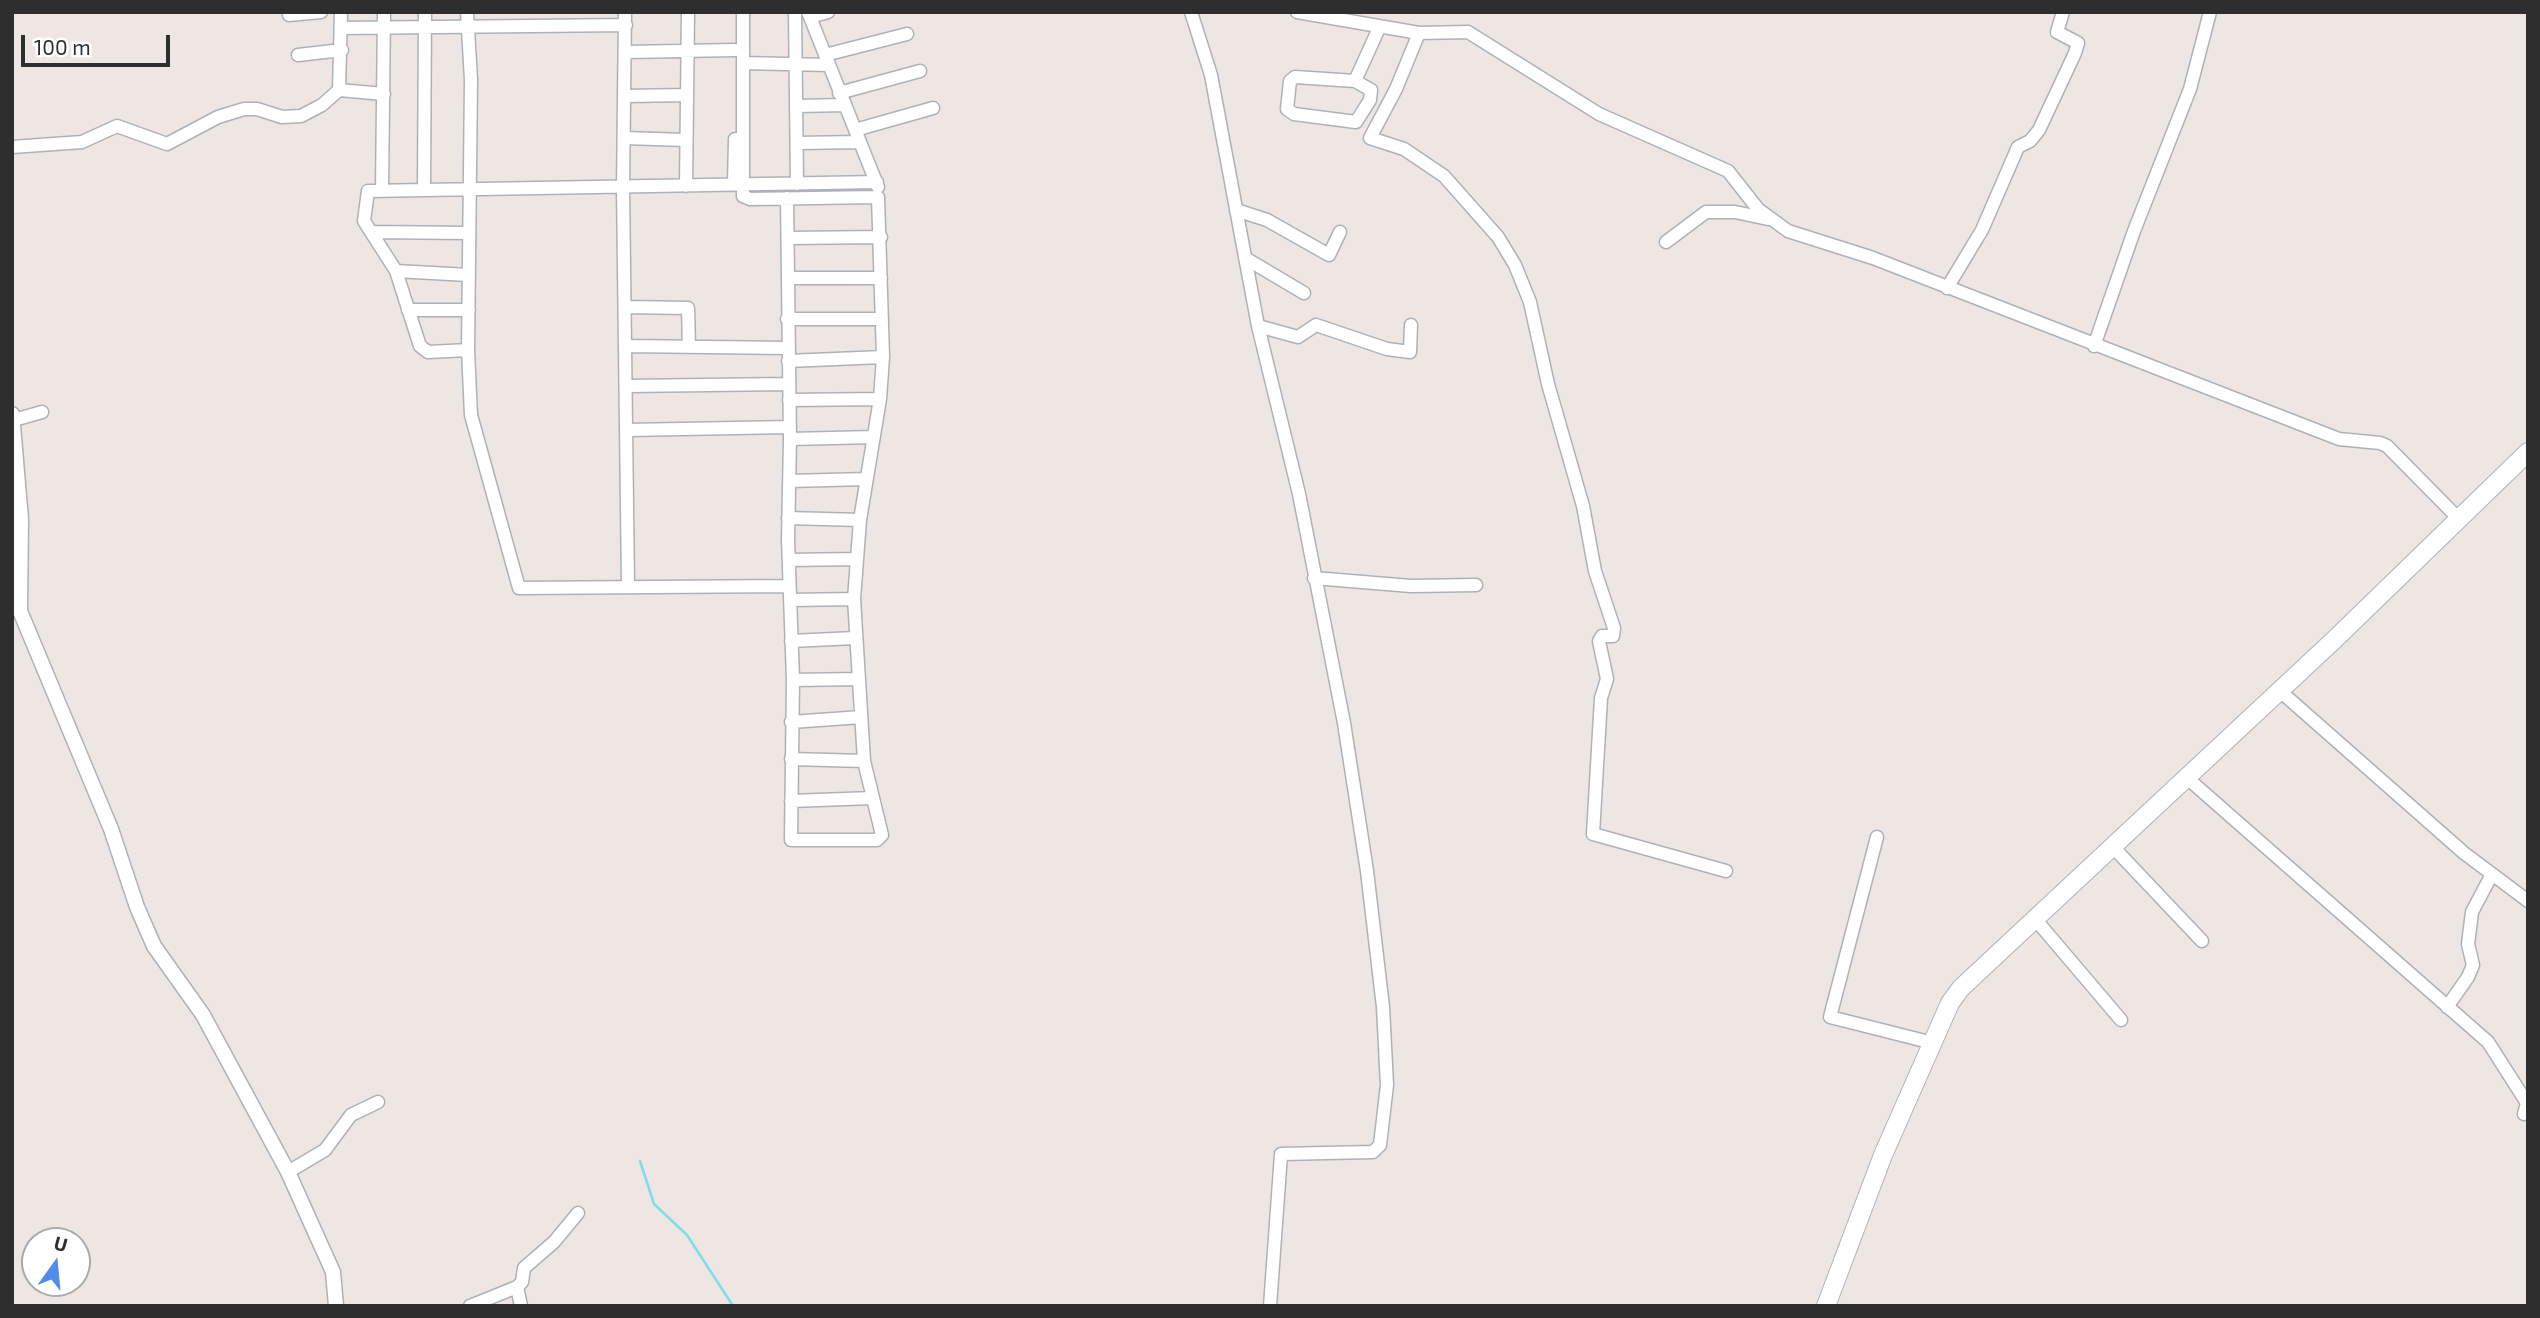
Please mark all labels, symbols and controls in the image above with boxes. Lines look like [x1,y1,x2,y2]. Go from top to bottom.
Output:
scale bar [24,21,173,65]
text: 100 m [34,34,91,59]
north arrow [21,1227,91,1297]
text: U [52,1230,70,1256]

